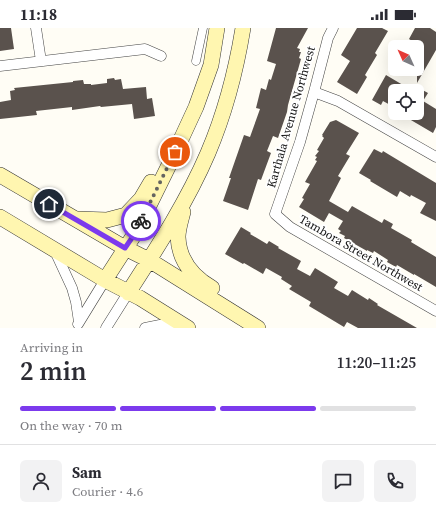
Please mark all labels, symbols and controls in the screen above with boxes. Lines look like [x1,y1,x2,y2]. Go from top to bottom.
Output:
text: 11:18 [20,4,57,25]
north arrow [388,40,424,76]
map controls [388,40,424,120]
street label: Karthala Avenue Northwest [263,44,319,190]
button: locate [388,84,424,120]
pin [158,135,192,169]
icon: bag [164,141,186,163]
pin [32,187,66,221]
icon: home [38,193,60,215]
courier [121,201,161,241]
icon: bike [130,210,152,232]
street label: Tambora Street Northwest [296,211,426,295]
text: Arriving in [20,339,83,356]
text: 11:20–11:25 [337,352,416,373]
text: 2 min [20,353,87,389]
text: On the way · 70 m [20,417,122,434]
button: person [20,460,62,502]
button: chat [322,460,364,502]
button: phone [374,460,416,502]
text: Sam [72,462,102,483]
text: Courier · 4.6 [72,483,143,500]

